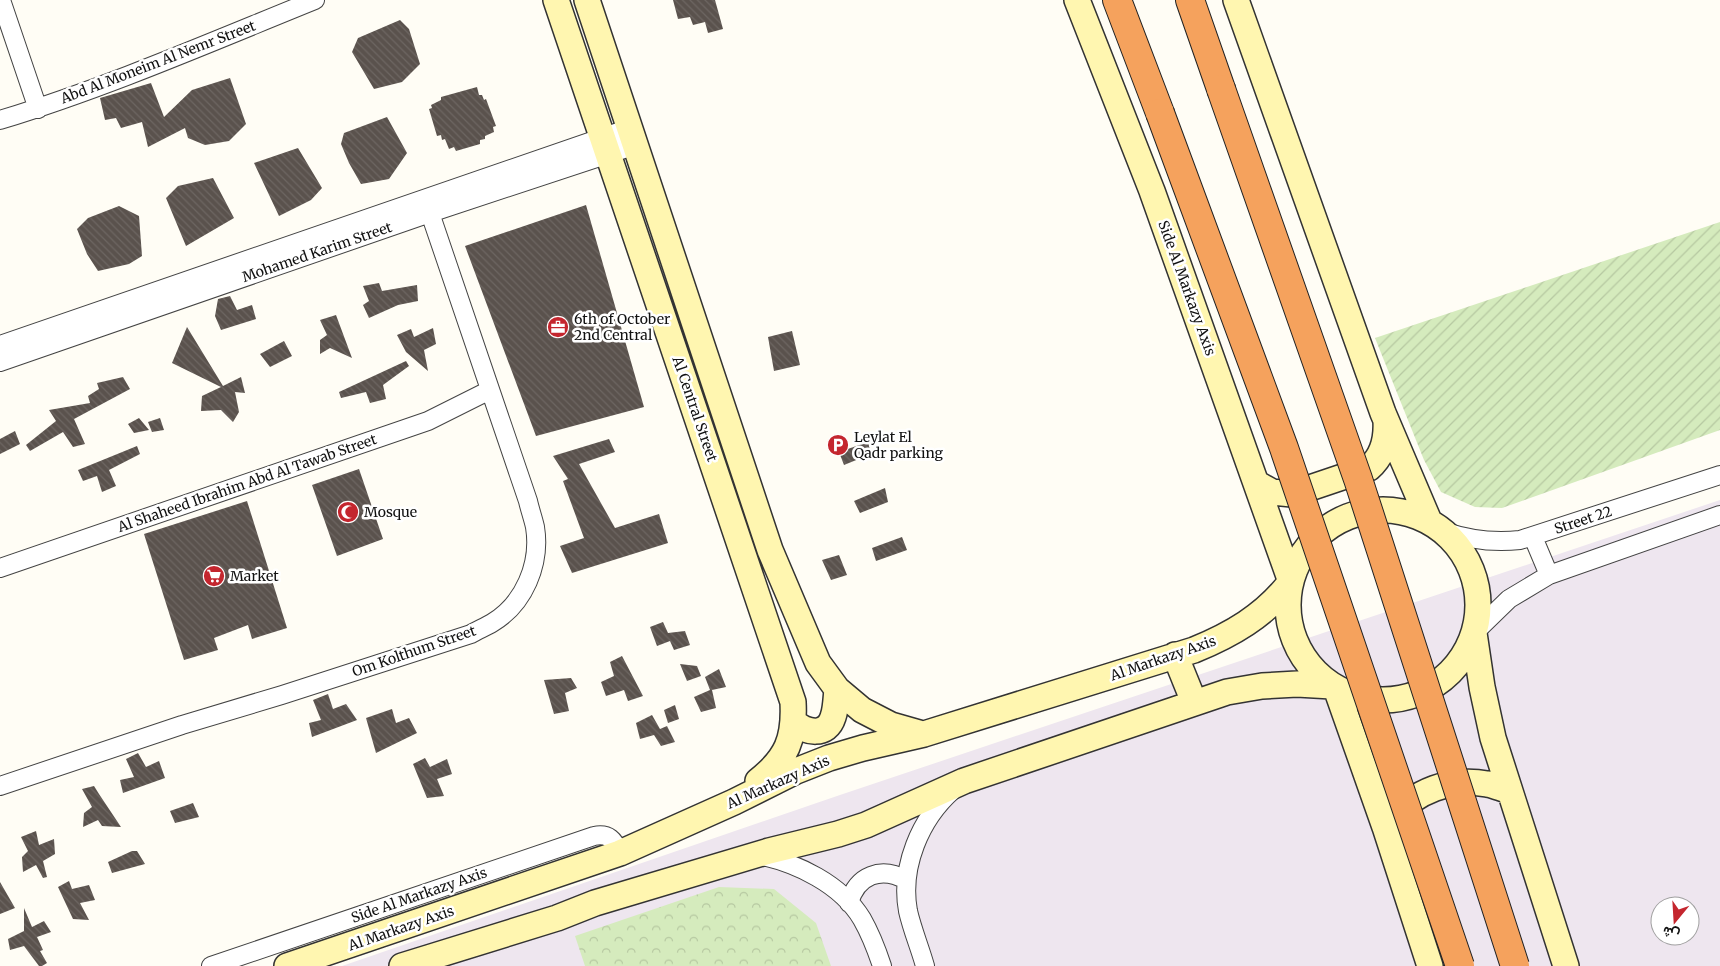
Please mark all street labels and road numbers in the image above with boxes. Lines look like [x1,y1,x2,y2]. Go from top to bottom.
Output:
street label: Abd Al Moneim Al Nemr Street [57,16,259,108]
street label: Mohamed Karim Street [240,218,395,286]
street label: Side Al Markazy Axis [1154,218,1220,358]
street label: Al Central Street [668,353,722,464]
street label: Al Shaheed Ibrahim Abd Al Tawab Street [114,430,379,536]
street label: Street 22 [1552,502,1614,538]
street label: Om Kolthum Street [350,621,479,681]
street label: Al Markazy Axis [1107,631,1218,685]
street label: Al Markazy Axis [723,751,832,813]
street label: Side Al Markazy Axis [349,863,489,927]
street label: Al Markazy Axis [345,901,456,955]

